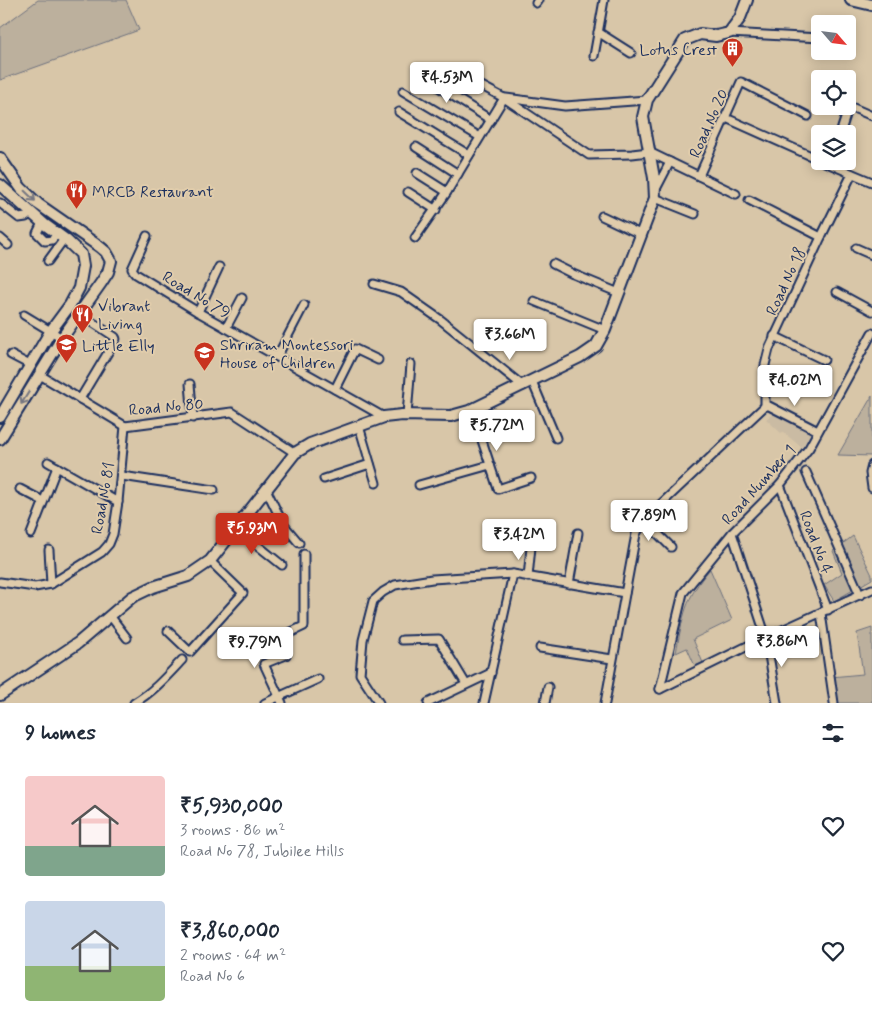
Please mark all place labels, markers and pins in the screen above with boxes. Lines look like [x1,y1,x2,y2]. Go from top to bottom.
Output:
building icon: Lotus Crest [721,37,745,68]
place label: Lotus Crest [640,40,717,61]
pin: ₹4.53M [406,62,488,104]
restaurant icon: MRCB Restaurant [64,179,88,210]
place label: MRCB Restaurant [92,182,214,203]
place label: Vibrant Living [98,296,150,335]
restaurant icon: Vibrant Living [70,302,94,333]
pin: ₹3.66M [469,318,551,361]
school or university icon: Little Elly [54,333,78,364]
place label: Shriram Montessori House of Children [220,335,354,374]
place label: Little Elly [82,336,155,357]
school or university icon: Shriram Montessori House of Children [192,341,216,372]
pin: ₹4.02M [754,364,836,407]
pin: ₹5.72M [456,410,538,452]
pin: ₹7.89M [608,500,690,542]
pin: ₹5.93M [211,512,293,555]
pin: ₹3.42M [478,518,560,561]
pin: ₹9.79M [214,626,296,669]
pin: ₹3.86M [741,626,823,668]

